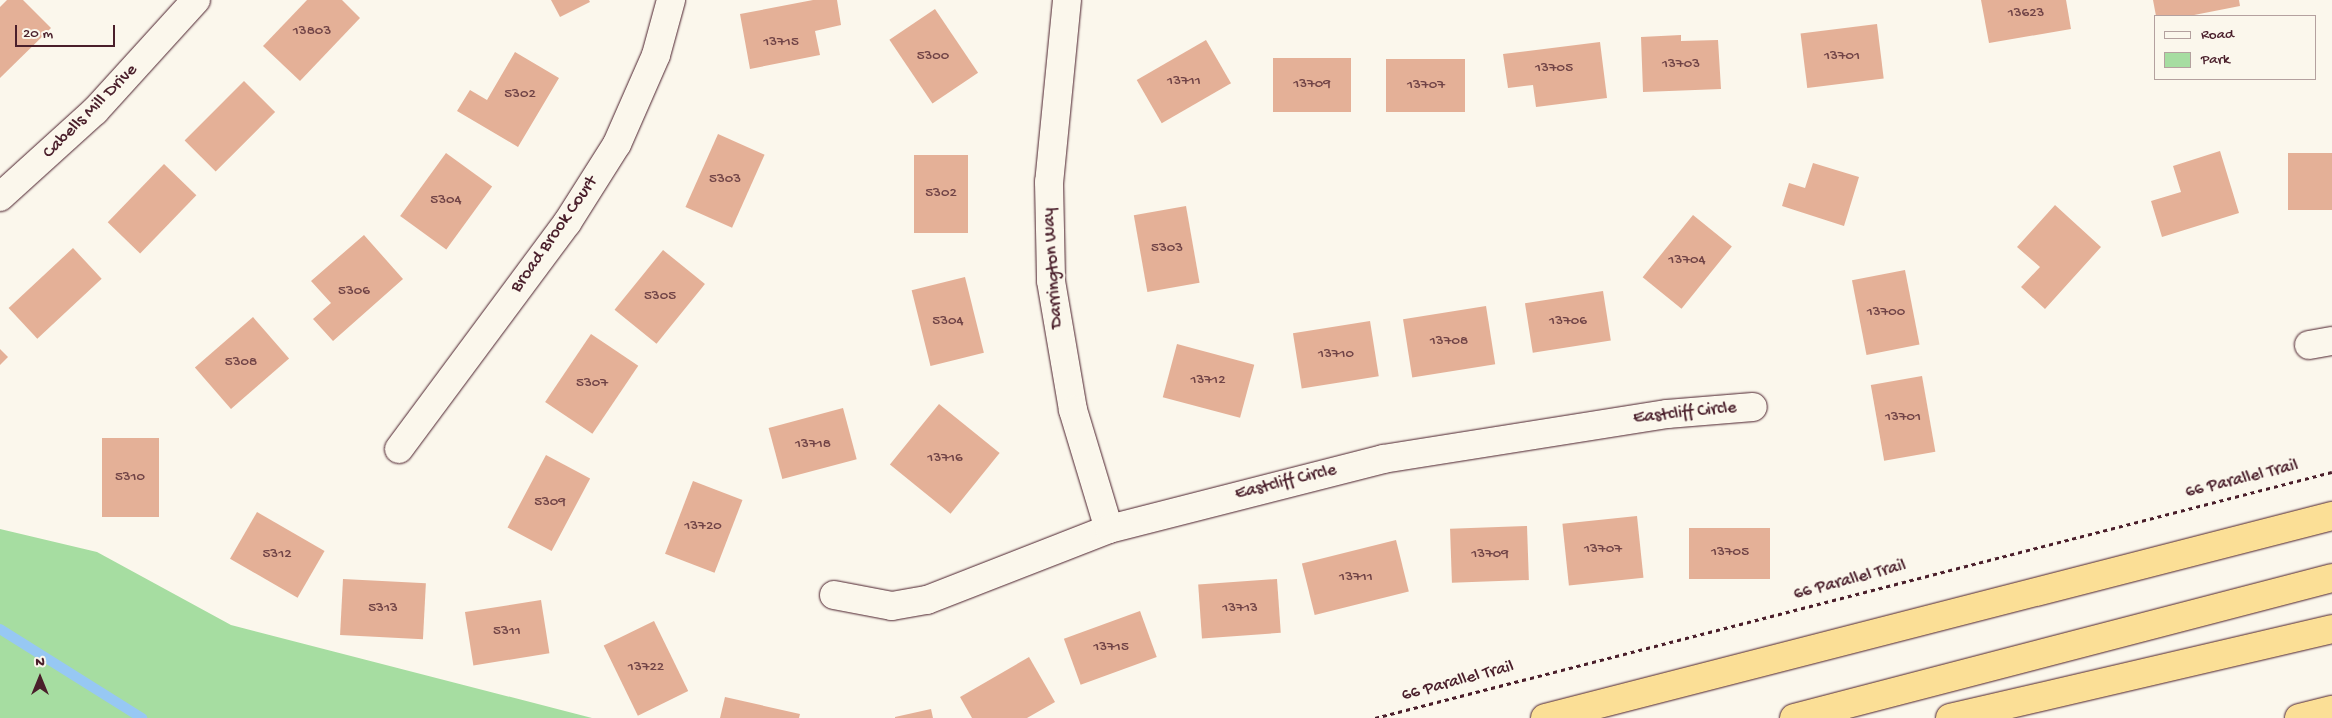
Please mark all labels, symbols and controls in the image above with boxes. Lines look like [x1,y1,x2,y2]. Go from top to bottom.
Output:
house number: 13623 [2008,5,2044,23]
scale bar [18,15,118,47]
legend [2154,15,2317,80]
house number: 13803 [293,23,331,41]
text: 20 m [23,25,53,43]
text: Road [2201,26,2234,44]
house number: 13715 [763,34,799,52]
house number: 5300 [917,48,949,66]
house number: 13701 [1824,48,1860,66]
text: Park [2201,51,2230,69]
house number: 13703 [1662,56,1700,74]
street label: Cabells Mill Drive [39,60,143,164]
house number: 13705 [1535,60,1573,78]
house number: 13711 [1167,73,1201,91]
house number: 13709 [1293,76,1331,94]
house number: 13707 [1407,77,1445,95]
house number: 5302 [504,86,536,104]
house number: 5303 [709,171,741,189]
street label: Broad Brook Court [507,172,603,298]
house number: 5302 [925,185,957,203]
house number: 5304 [430,192,462,210]
street label: Darrington Way [1039,207,1069,329]
house number: 5303 [1151,240,1183,258]
house number: 13704 [1668,252,1706,270]
house number: 5306 [338,283,370,301]
house number: 5305 [644,288,676,306]
house number: 13700 [1867,304,1905,322]
house number: 5304 [932,313,964,331]
house number: 13706 [1549,313,1587,331]
house number: 13708 [1430,333,1468,351]
house number: 13710 [1318,346,1354,364]
house number: 5308 [225,354,257,372]
house number: 13712 [1190,372,1226,390]
house number: 5307 [576,375,608,393]
street label: Eastcliff Circle [1632,398,1738,430]
house number: 13701 [1885,409,1921,427]
house number: 13718 [795,436,831,454]
house number: 13716 [927,450,963,468]
street label: 66 Parallel Trail [2183,456,2301,504]
street label: Eastcliff Circle [1233,460,1339,506]
house number: 5310 [115,469,145,487]
house number: 5309 [534,494,566,512]
house number: 13720 [684,518,722,536]
house number: 13707 [1584,541,1622,559]
house number: 13705 [1711,544,1749,562]
house number: 5312 [262,546,292,564]
house number: 13709 [1471,546,1509,564]
street label: 66 Parallel Trail [1791,556,1909,606]
house number: 13711 [1339,569,1373,587]
house number: 5313 [368,600,398,618]
house number: 13713 [1222,600,1258,618]
house number: 5311 [493,623,521,641]
house number: 13715 [1093,639,1129,657]
north arrow [15,653,65,703]
text: N [35,654,45,671]
street label: 66 Parallel Trail [1399,657,1517,707]
house number: 13722 [628,659,664,677]

